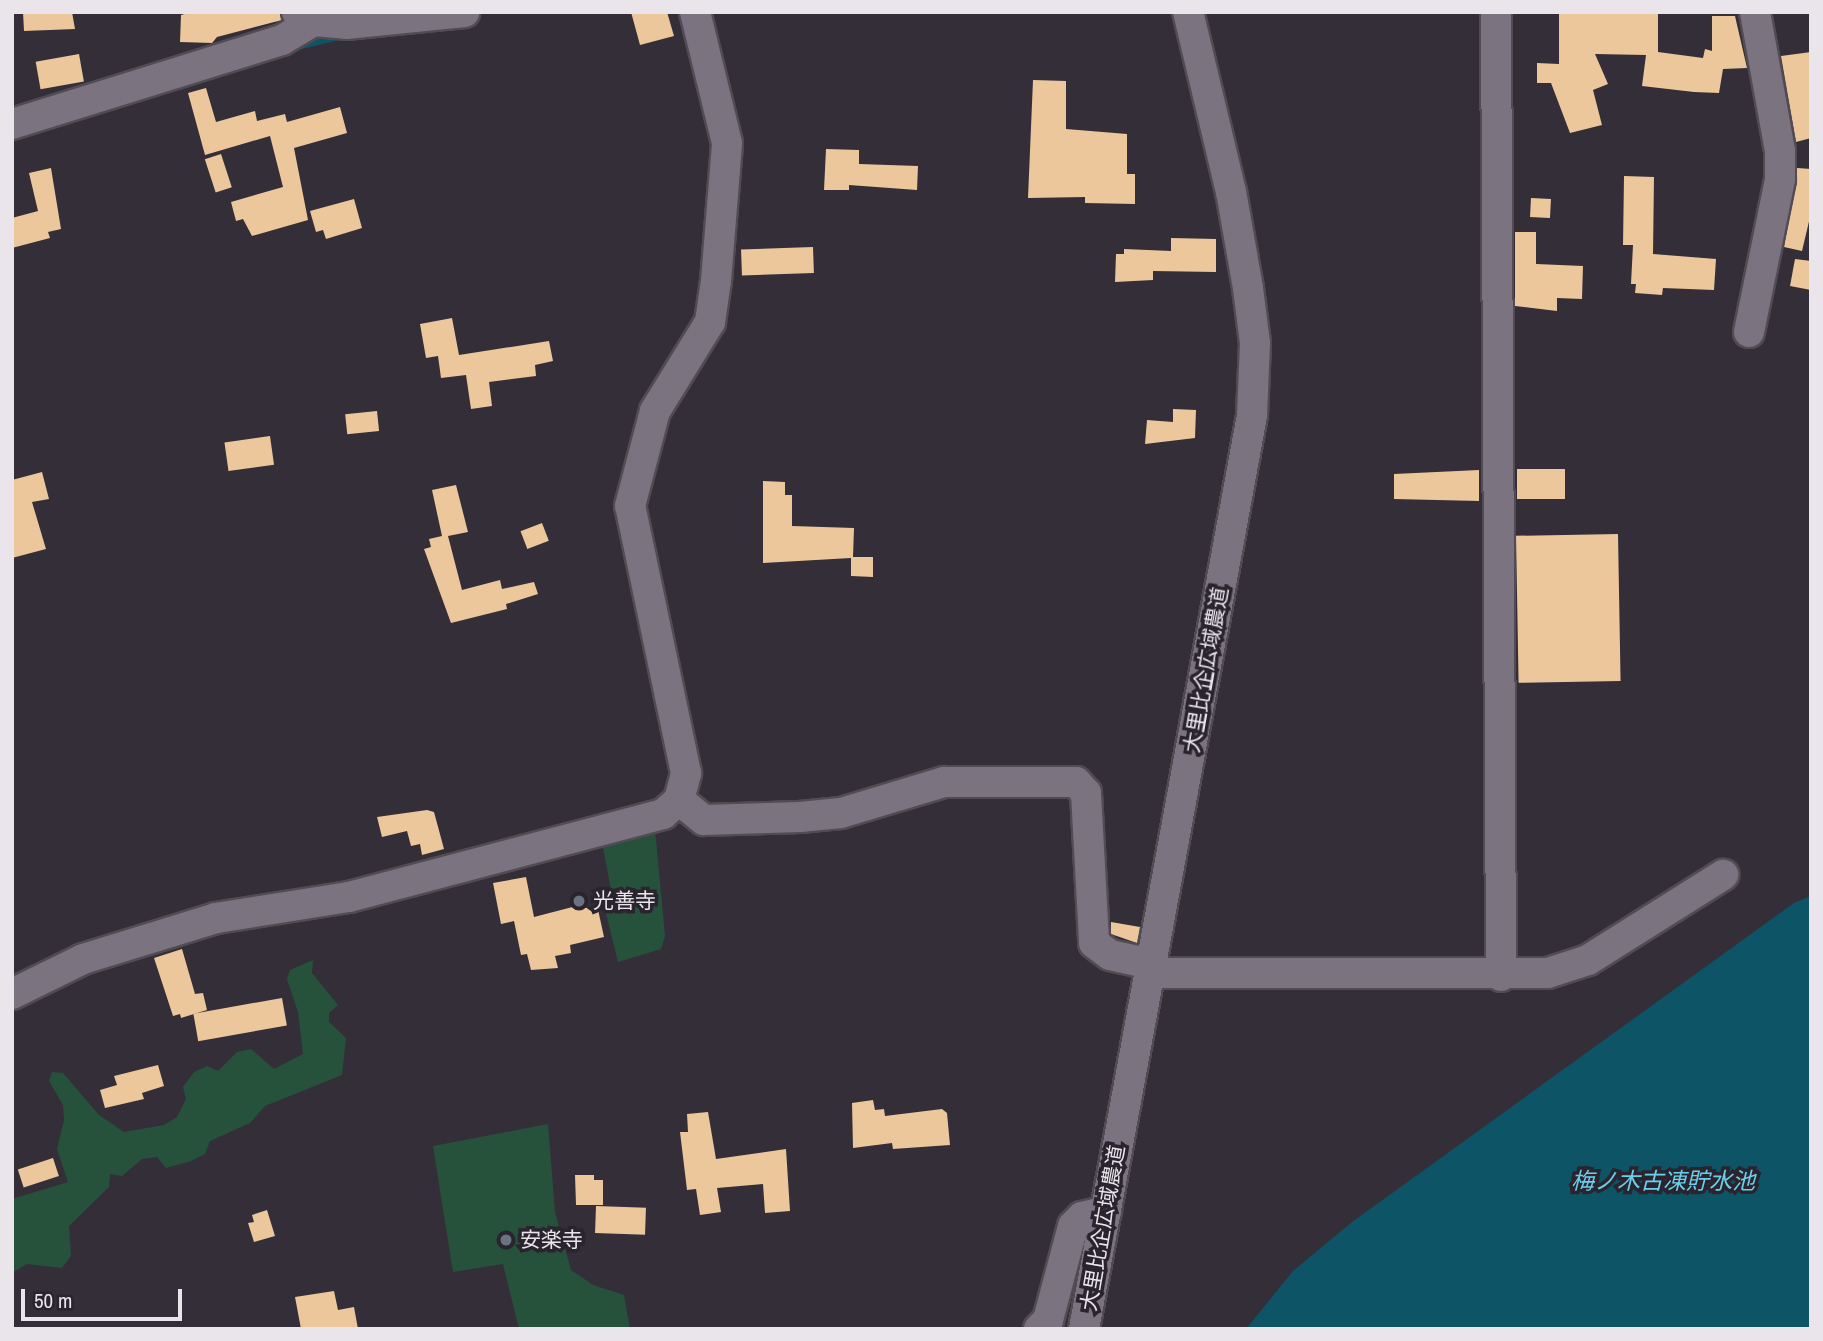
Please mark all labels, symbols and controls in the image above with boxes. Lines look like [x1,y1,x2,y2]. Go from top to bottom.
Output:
street label: 大里比企広域農道 [1179,585,1233,755]
place label: 光善寺 [593,888,656,914]
marker: 光善寺 [571,893,587,909]
street label: 大里比企広域農道 [1076,1143,1130,1313]
water label: 梅ノ木古凍貯水池 [1571,1167,1755,1195]
place label: 安楽寺 [520,1227,583,1253]
marker: 安楽寺 [498,1232,514,1248]
scale bar [24,1274,186,1318]
text: 50 m [34,1286,72,1315]

